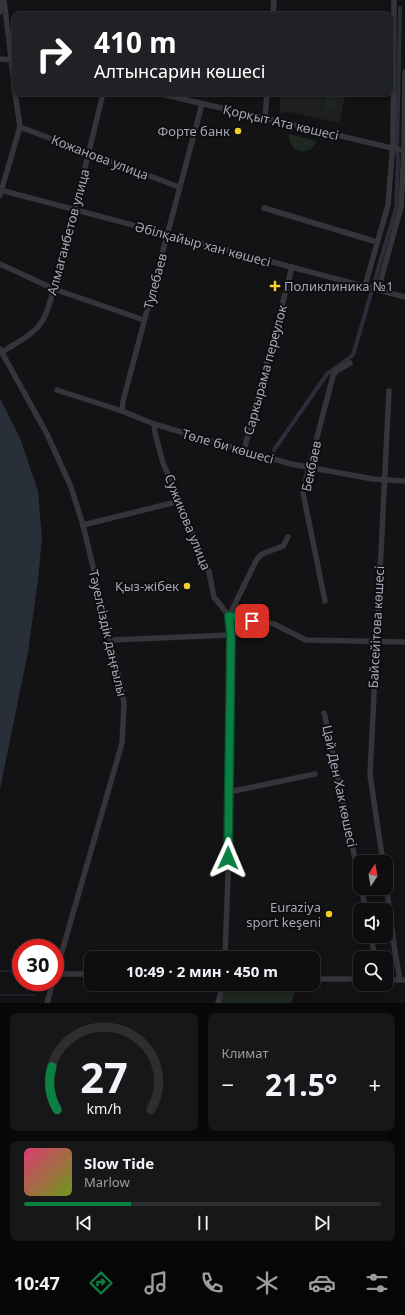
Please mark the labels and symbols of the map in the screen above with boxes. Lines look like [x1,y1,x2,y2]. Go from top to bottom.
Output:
street label: Қорқыт Ата көшесі [221,100,341,144]
place label: Форте банк [158,122,230,140]
marker: Форте банк [233,126,243,136]
street label: Кожанова улица [49,130,151,184]
street label: Алмаганбетов улица [42,167,94,297]
street label: Әбілқайыр хан көшесі [133,217,273,271]
street label: Тулебаев [139,251,171,311]
place label: Поликлиника №1 [284,277,394,295]
marker: Поликлиника №1 [269,280,281,292]
street label: Саркырама переулок [239,303,291,437]
street label: Төле би көшесі [180,424,276,468]
street label: Бекбаев [297,439,325,493]
street label: Сужикова улица [161,471,215,573]
street label: Байсейітова көшесі [364,565,388,689]
street label: Тәуелсіздік даңғылы [85,568,131,698]
place label: Қыз-жібек [115,577,179,595]
marker: Қыз-жібек [182,581,192,591]
pin [235,604,269,638]
street label: Цай Ден Хак көшесі [318,723,362,849]
position arrow [207,837,249,879]
north arrow [353,855,393,895]
place label: Euraziya sport keşeni [246,898,321,931]
marker: Euraziya sport keşeni [324,909,334,919]
speed limit sign: 30 [12,939,64,991]

